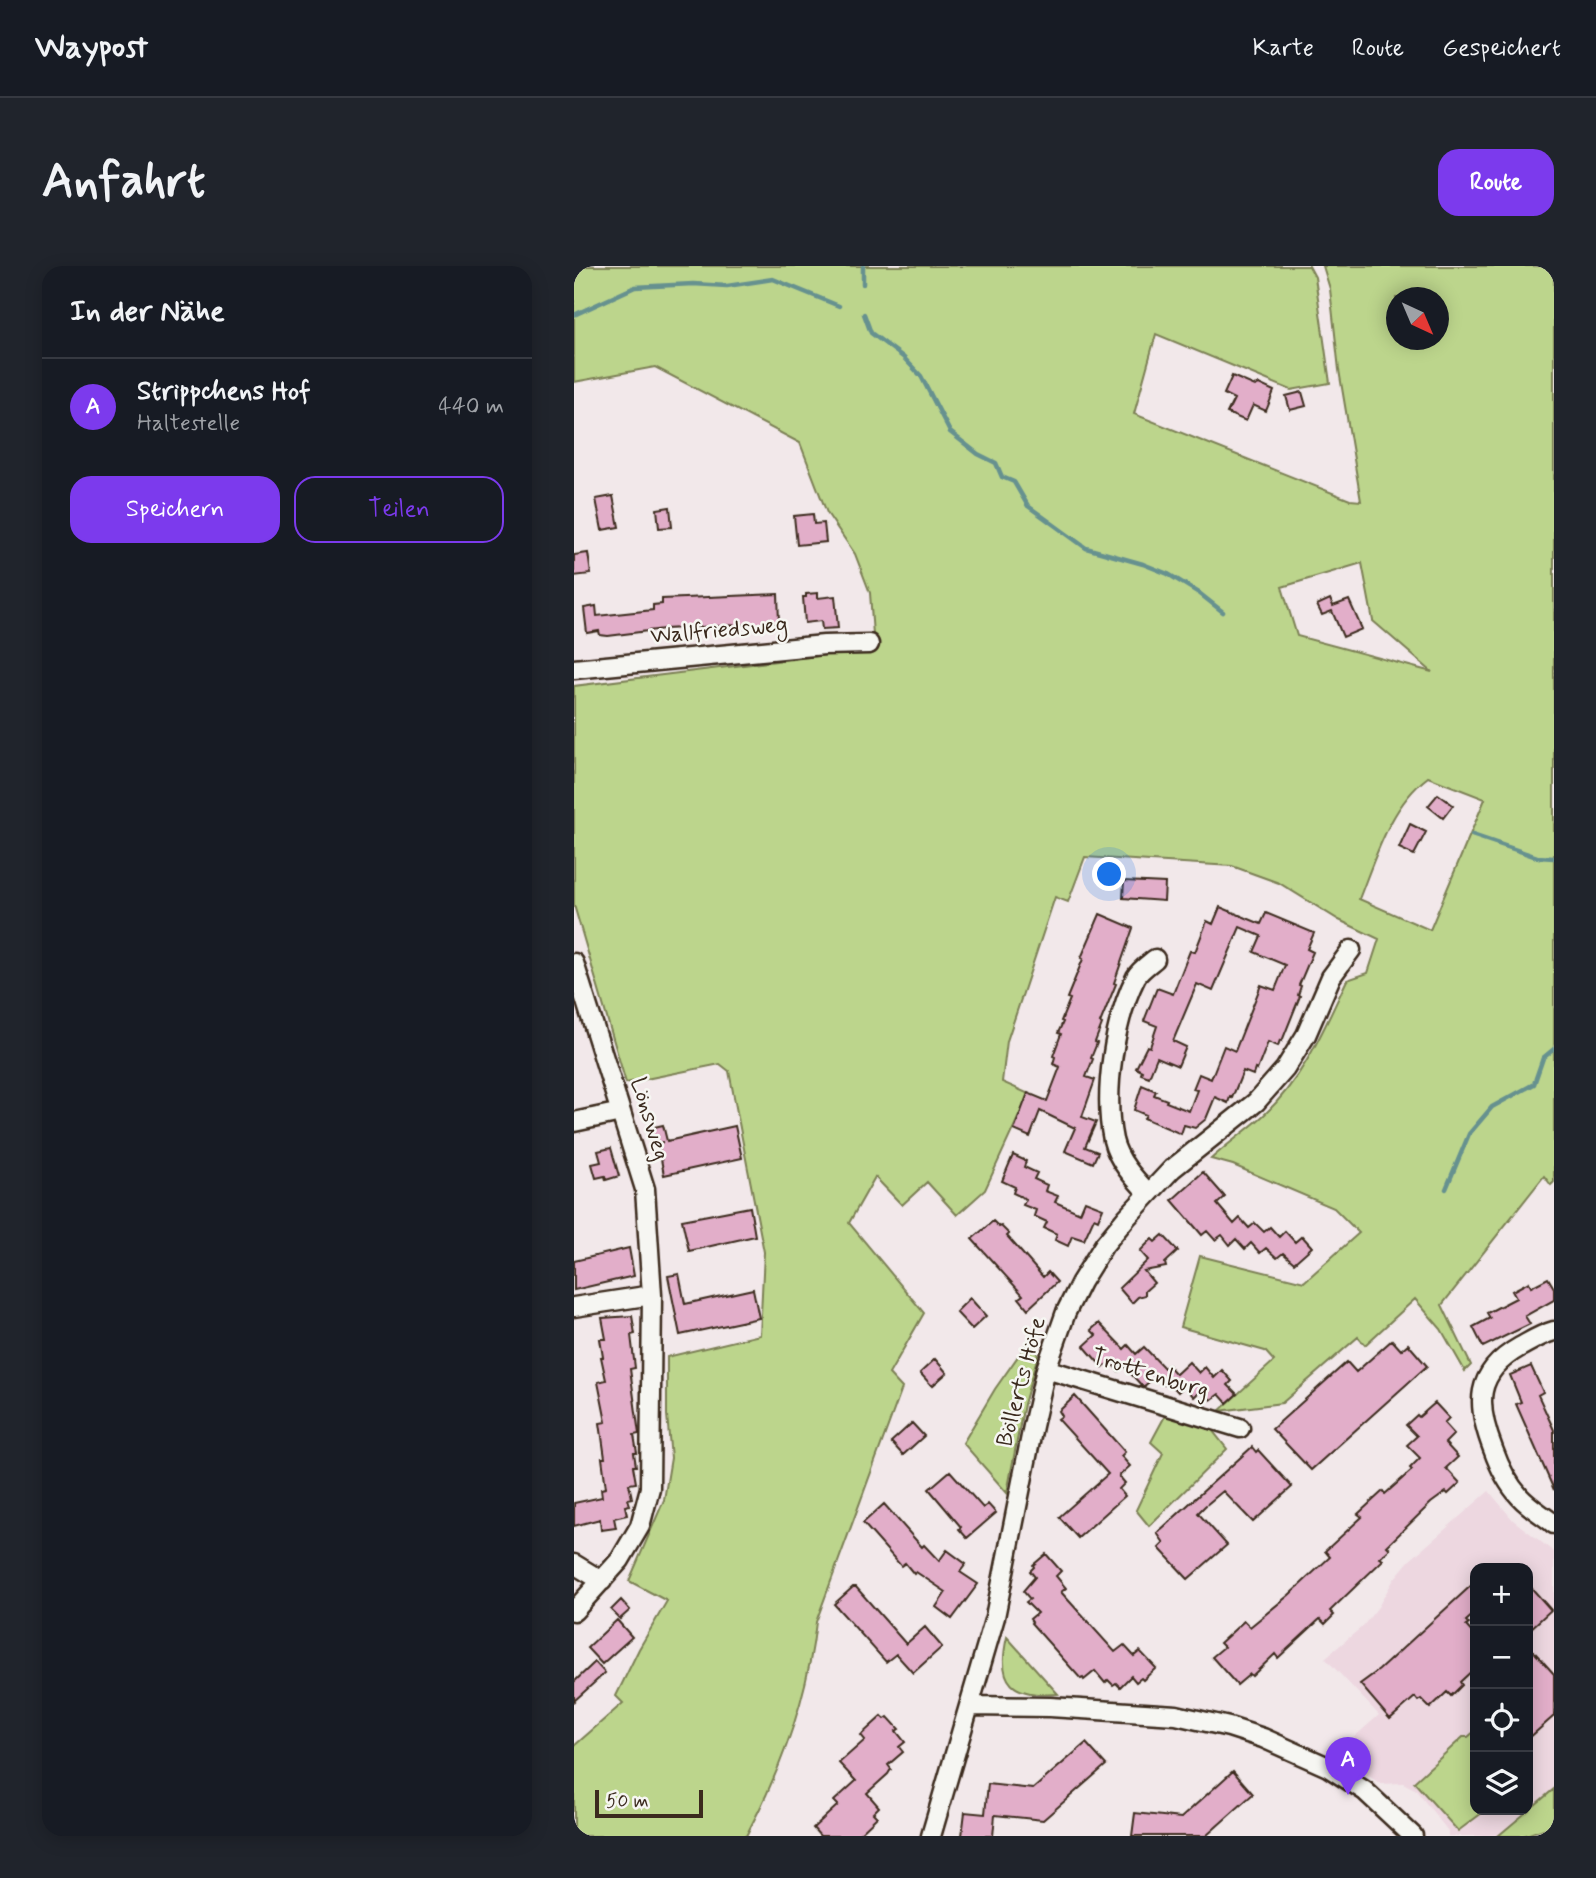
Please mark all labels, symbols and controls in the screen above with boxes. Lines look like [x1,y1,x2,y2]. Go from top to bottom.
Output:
text: Waypost [35,26,148,70]
text: Karte [1252,33,1314,64]
text: Route [1352,33,1404,64]
text: Gespeichert [1442,33,1561,64]
button: Route [1438,149,1554,216]
text: Anfahrt [42,150,205,215]
north arrow [1386,287,1449,350]
text: In der Nähe [70,292,225,331]
text: Strippchens Hof [137,375,310,409]
text: A [85,392,101,422]
text: 440 m [438,392,504,422]
text: Haltestelle [137,409,240,439]
button: Speichern [70,476,280,543]
button: Teilen [294,476,504,543]
street label: Wallfriedsweg [649,610,789,654]
your location [1092,857,1126,891]
street label: Lönsweg [622,1074,676,1164]
street label: Böllerts Höfe [990,1314,1054,1450]
street label: Trottenburg [1088,1342,1212,1406]
map controls [1470,1563,1533,1815]
button: + [1470,1563,1533,1626]
button: − [1470,1626,1533,1689]
button: locate [1470,1689,1533,1752]
pin: A [1325,1737,1371,1795]
button: layers [1470,1752,1533,1815]
scale bar [595,1787,704,1819]
text: 50 m [606,1789,649,1814]

